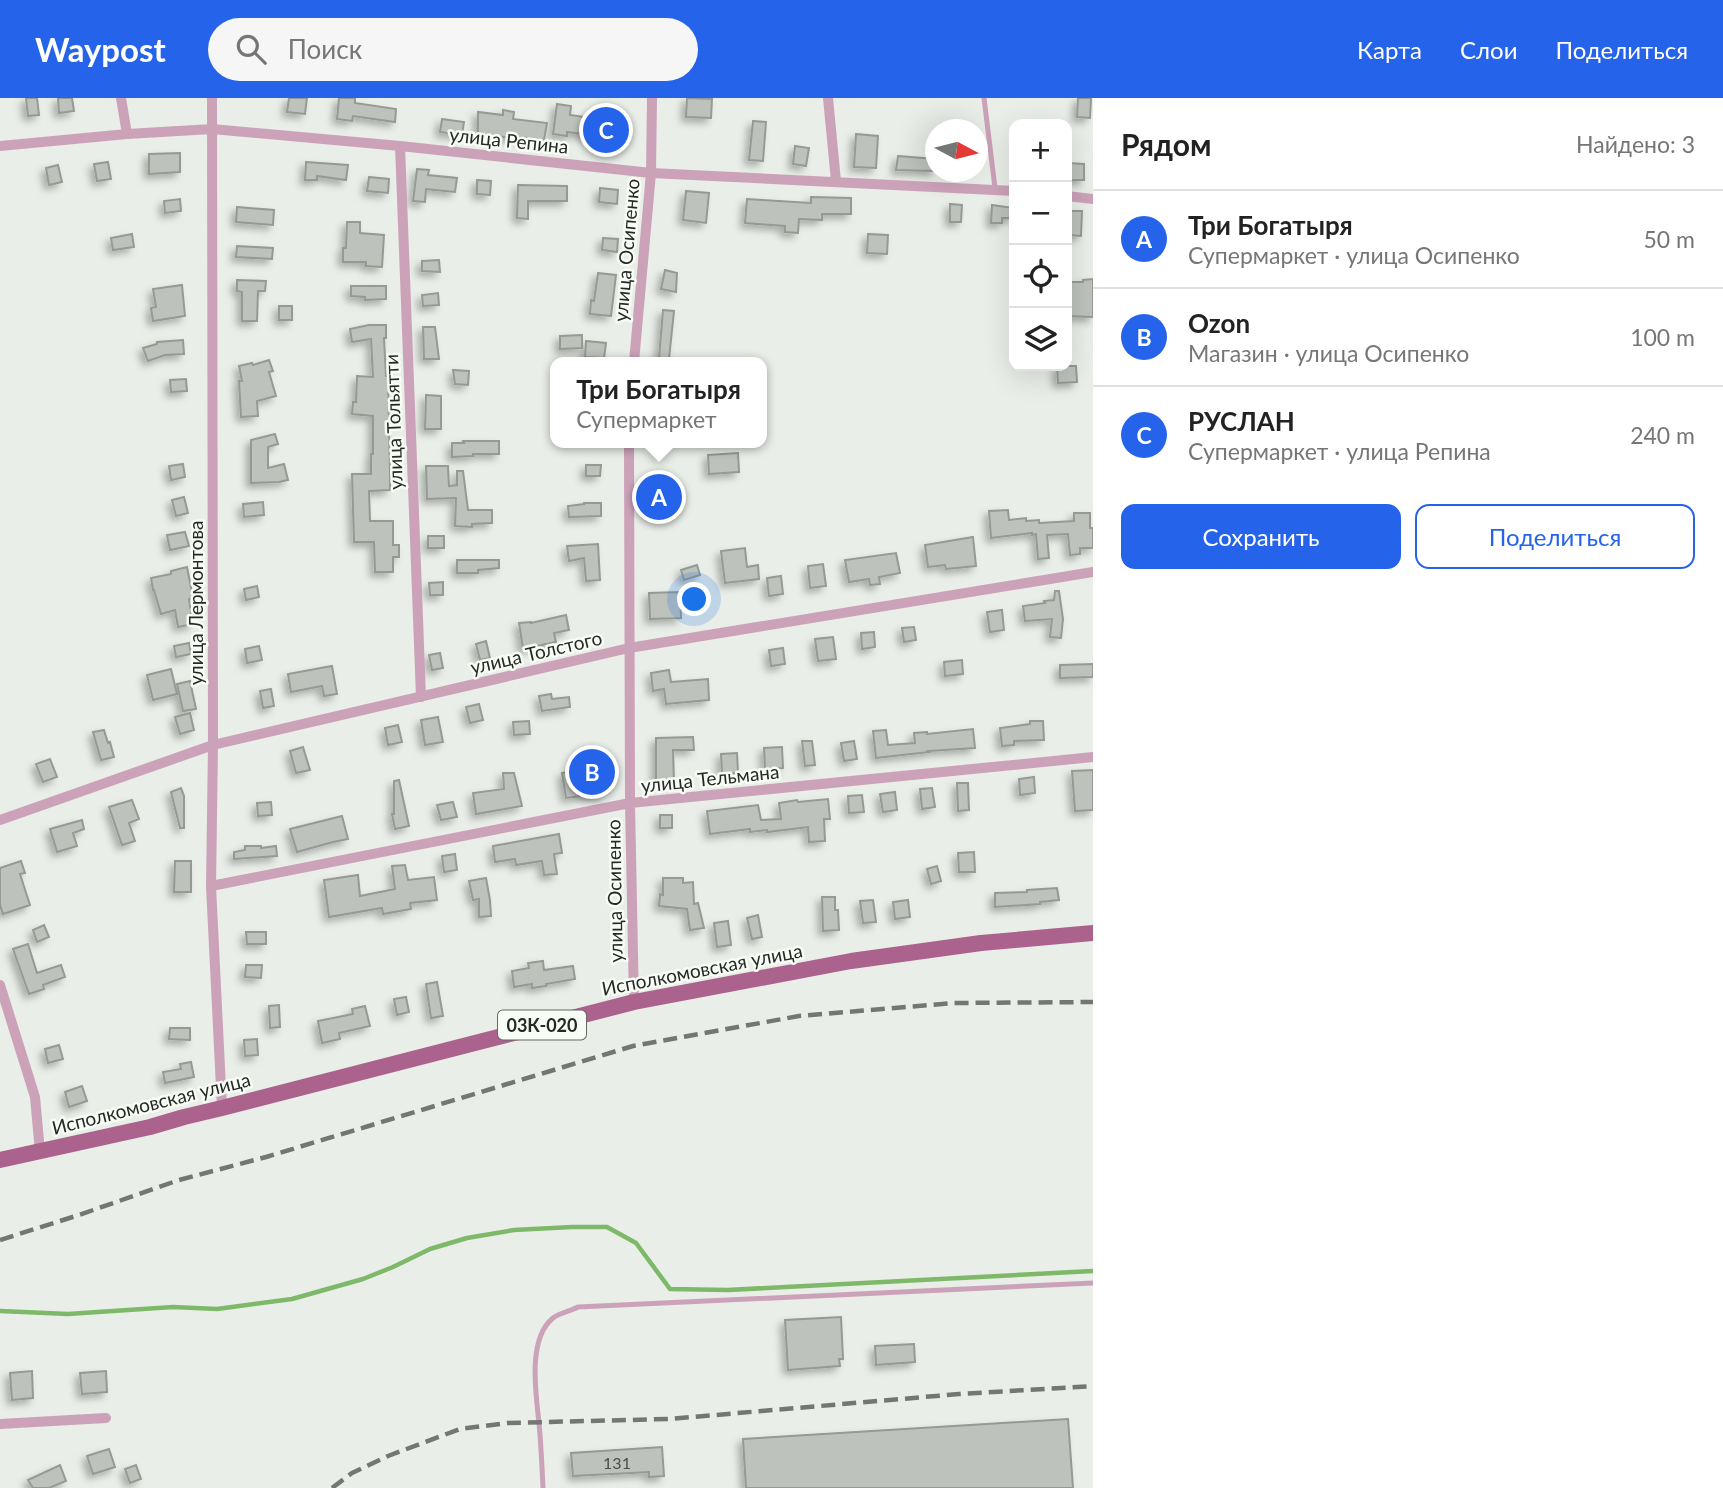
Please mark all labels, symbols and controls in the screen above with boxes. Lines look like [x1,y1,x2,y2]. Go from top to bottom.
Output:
search box [208,18,698,81]
text: Waypost [35,29,166,69]
icon: search [232,30,270,68]
text: Поиск [288,33,362,65]
text: Карта [1357,35,1422,64]
text: Слои [1460,35,1517,64]
text: Поделиться [1555,35,1688,64]
pin: C [583,104,629,156]
north arrow [925,119,988,182]
map controls [1009,119,1072,371]
button: + [1009,119,1072,182]
street label: улица Репина [448,122,570,158]
text: Рядом [1121,126,1211,162]
text: Найдено: 3 [1576,130,1695,158]
street label: улица Осипенко [608,178,644,322]
button: − [1009,182,1072,245]
text: Три Богатыря [1188,209,1353,241]
text: A [1136,225,1152,253]
text: 50 m [1644,225,1695,253]
text: Супермаркет · улица Осипенко [1188,241,1520,269]
button: locate [1009,245,1072,308]
text: Ozon [1188,307,1250,339]
button: layers [1009,308,1072,371]
text: B [1136,323,1152,351]
text: 100 m [1630,323,1695,351]
text: Магазин · улица Осипенко [1188,339,1469,367]
street label: улица Тольятти [379,354,407,490]
popup [550,357,767,448]
text: Три Богатыря [576,373,741,405]
text: Супермаркет [576,405,717,433]
text: РУСЛАН [1188,405,1295,437]
text: C [1136,421,1152,449]
text: 240 m [1630,421,1695,449]
text: Супермаркет · улица Репина [1188,437,1491,465]
pin: A [636,471,682,523]
button: Сохранить [1121,504,1401,569]
button: Поделиться [1415,504,1695,569]
street label: улица Лермонтова [184,521,207,685]
your location [677,582,711,616]
street label: улица Толстого [468,626,604,678]
pin: B [569,746,615,798]
street label: улица Тельмана [640,759,780,797]
street label: улица Осипенко [601,819,627,963]
street label: Исполкомовская улица [600,938,804,1000]
road number: 03К-020 [498,1010,586,1040]
street label: Исполкомовская улица [49,1067,253,1139]
house number: 131 [603,1453,631,1472]

